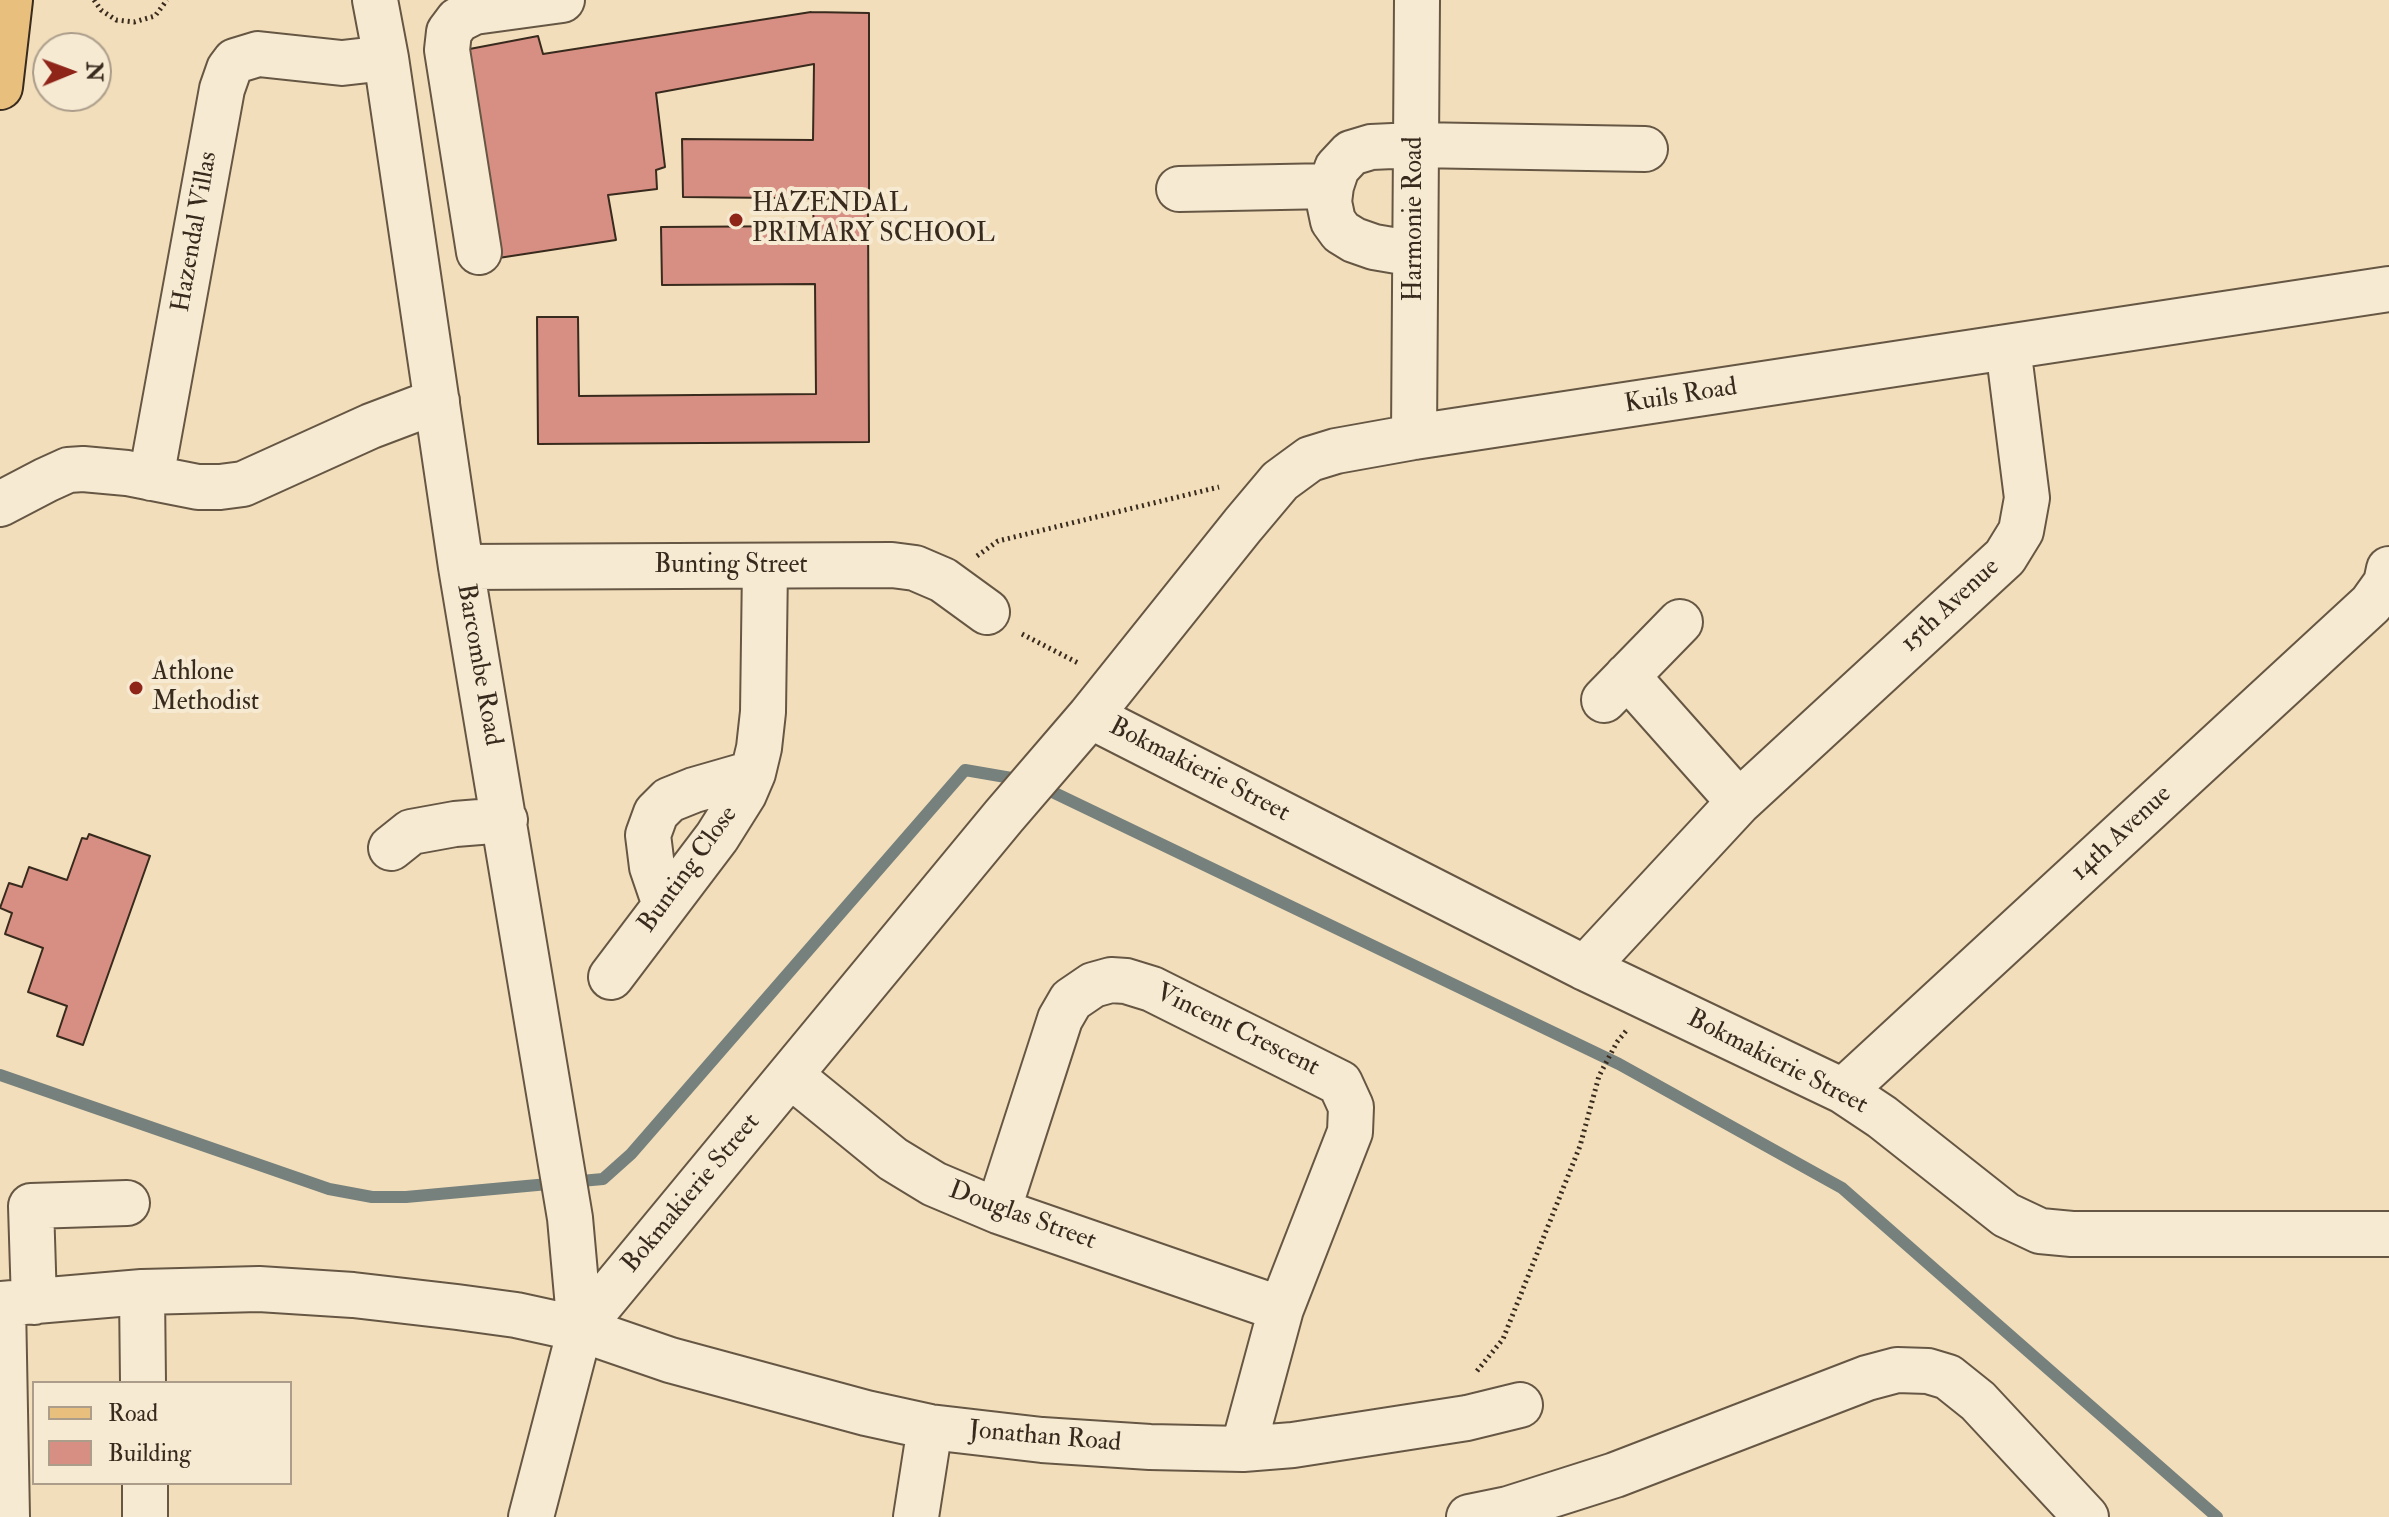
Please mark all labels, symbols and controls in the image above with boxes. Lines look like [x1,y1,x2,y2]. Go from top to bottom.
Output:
north arrow [32,32,112,112]
text: N [80,62,108,82]
street label: Harmonie Road [1399,136,1431,302]
street label: Hazendal Villas [167,149,225,315]
place label: HAZENDAL PRIMARY SCHOOL [752,189,995,250]
marker: HAZENDAL PRIMARY SCHOOL [727,211,745,229]
street label: Kuils Road [1623,373,1739,421]
street label: Bunting Street [654,550,808,582]
street label: 15th Avenue [1895,552,2007,660]
street label: Barcombe Road [448,582,508,748]
place label: Athlone Methodist [152,657,259,718]
marker: Athlone Methodist [127,679,145,697]
street label: Bokmakierie Street [1104,712,1294,830]
street label: 14th Avenue [2065,780,2179,888]
street label: Bunting Close [633,801,745,939]
street label: Vincent Crescent [1150,978,1324,1084]
street label: Bokmakierie Street [1682,1004,1872,1122]
street label: Bokmakierie Street [616,1108,768,1280]
street label: Douglas Street [944,1176,1100,1258]
legend [32,1381,292,1485]
text: Road [108,1398,158,1429]
street label: Jonathan Road [968,1416,1122,1460]
text: Building [108,1438,191,1469]

